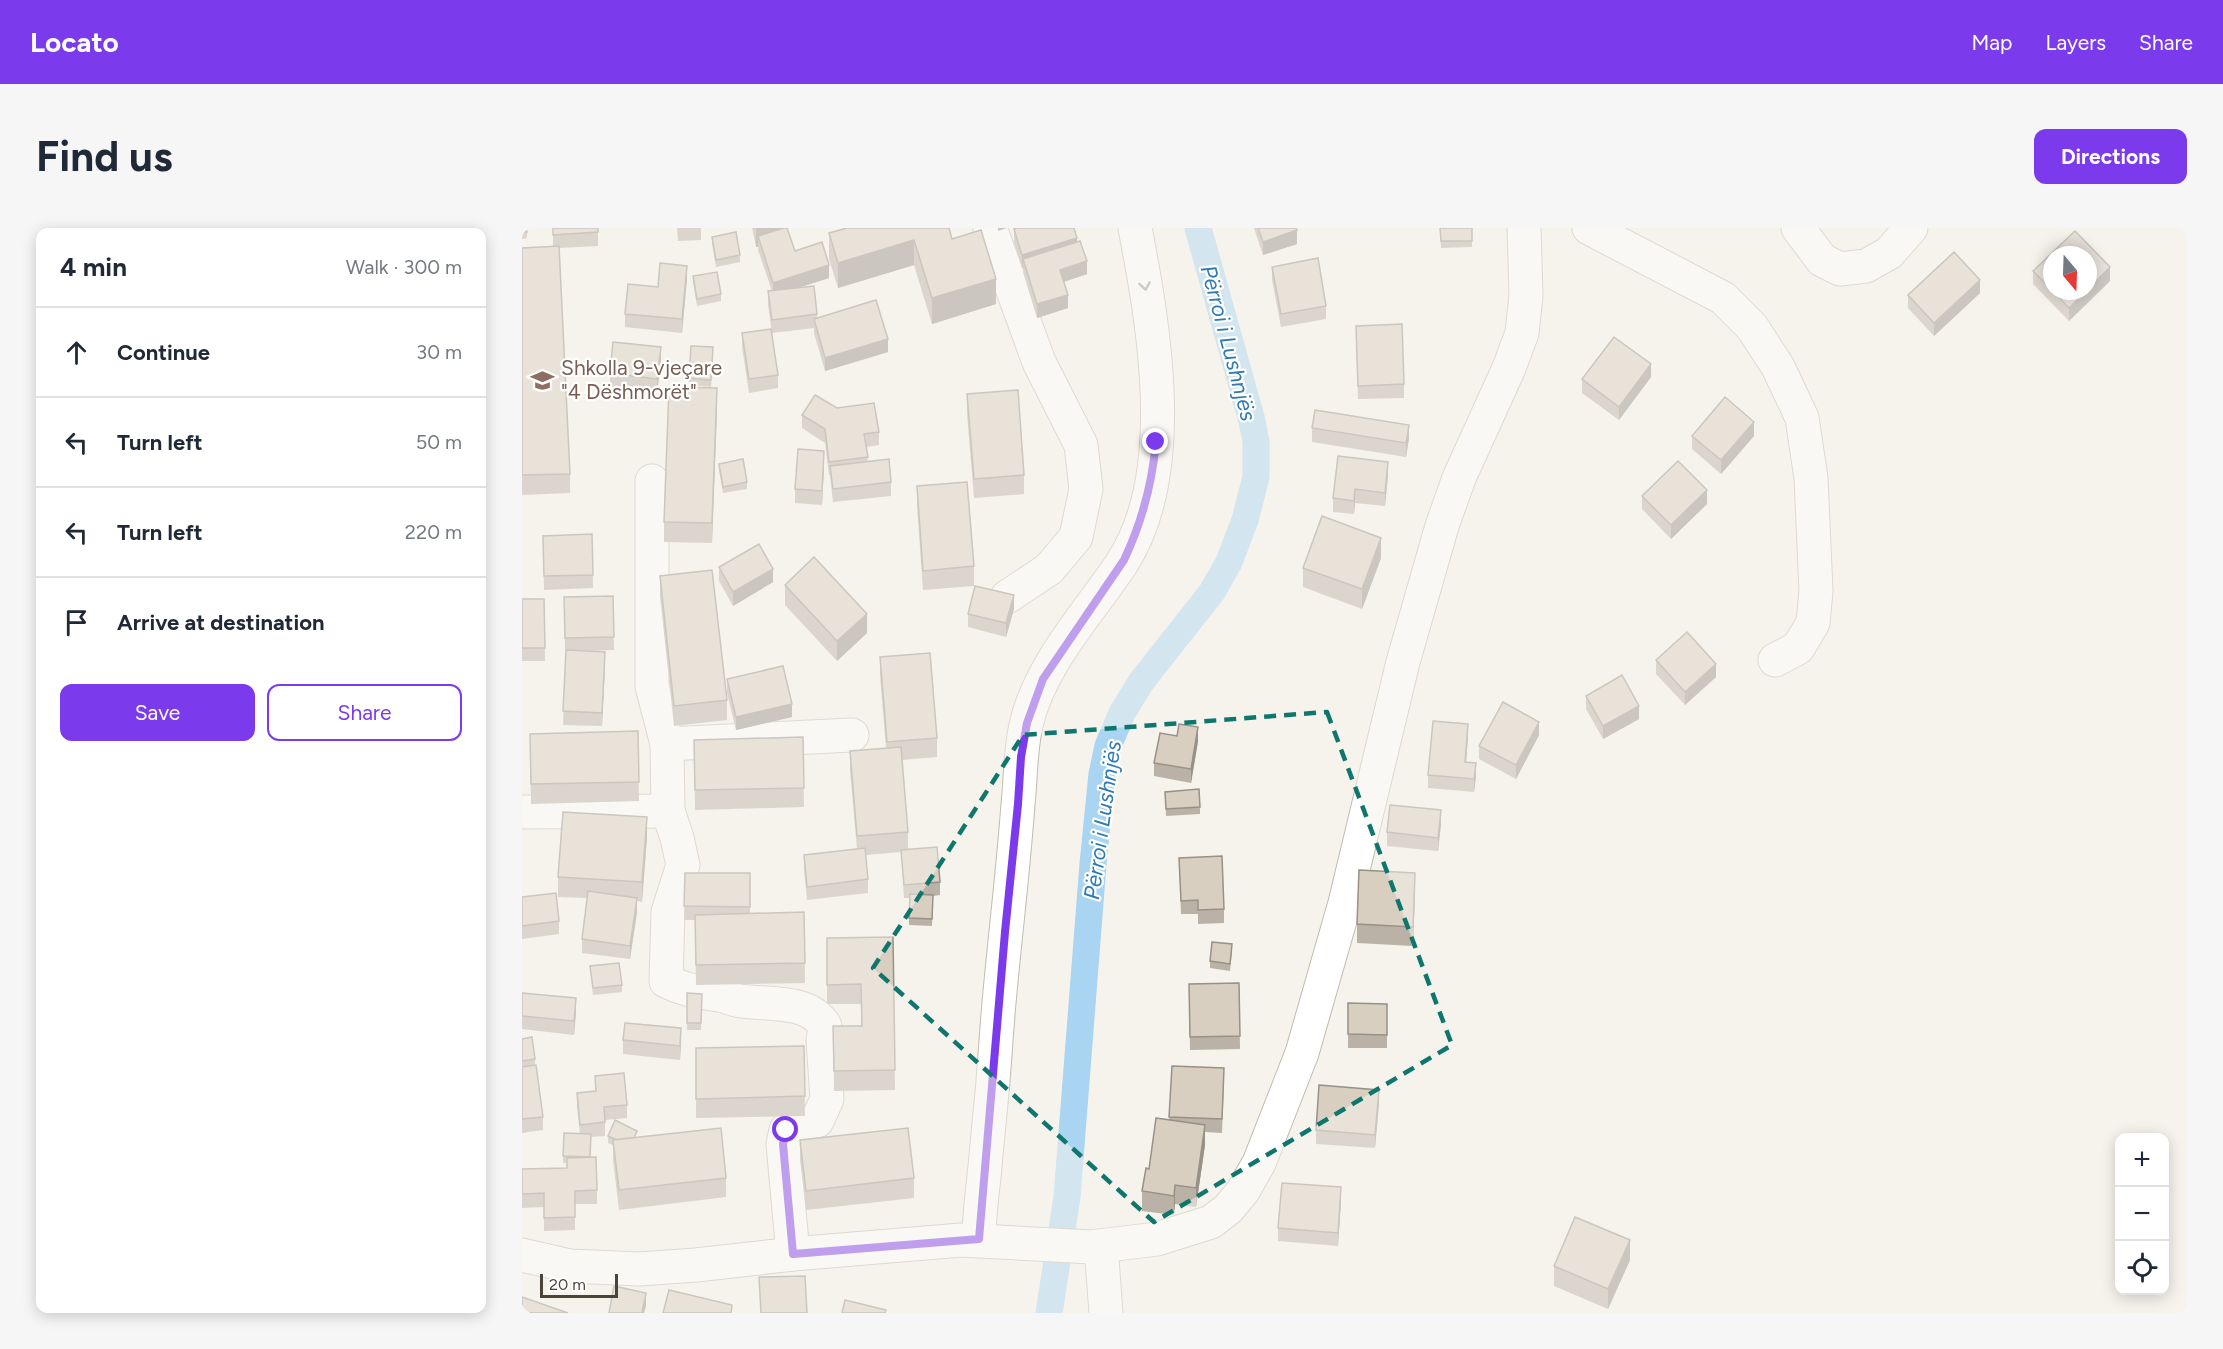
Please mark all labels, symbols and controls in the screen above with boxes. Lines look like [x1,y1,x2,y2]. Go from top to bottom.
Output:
text: Locato [30,25,119,59]
text: Map [1972,30,2012,55]
text: Layers [2045,30,2106,55]
text: Share [2139,30,2193,55]
button: Directions [2034,129,2187,184]
text: Find us [36,131,173,182]
north arrow [2043,246,2097,300]
text: 4 min [60,251,127,283]
text: Walk · 300 m [346,255,462,279]
water label: Përroi i Lushnjës [1195,262,1262,424]
one-way arrow [1139,281,1151,290]
icon: ahead [60,336,93,369]
text: Continue [117,339,210,366]
text: 30 m [416,340,462,364]
place label: Shkolla 9-vjeçare "4 Dëshmorët" [561,355,722,404]
school or university icon: Shkolla 9-vjeçare "4 Dëshmorët" [530,367,556,393]
icon: left [60,426,93,459]
route end [1142,428,1168,454]
text: Turn left [117,429,203,456]
text: 50 m [416,430,462,454]
icon: left [60,516,93,549]
text: Turn left [117,519,203,546]
text: 220 m [405,520,462,544]
icon: arrive [60,606,93,639]
text: Arrive at destination [117,609,325,636]
button: Save [60,684,255,741]
button: Share [267,684,462,741]
water label: Përroi i Lushnjës [1078,739,1127,901]
route start [772,1116,798,1142]
map controls [2115,1133,2169,1295]
button: + [2115,1133,2169,1187]
button: − [2115,1187,2169,1241]
button: locate [2115,1241,2169,1295]
scale bar [540,1271,618,1298]
text: 20 m [549,1275,586,1294]

